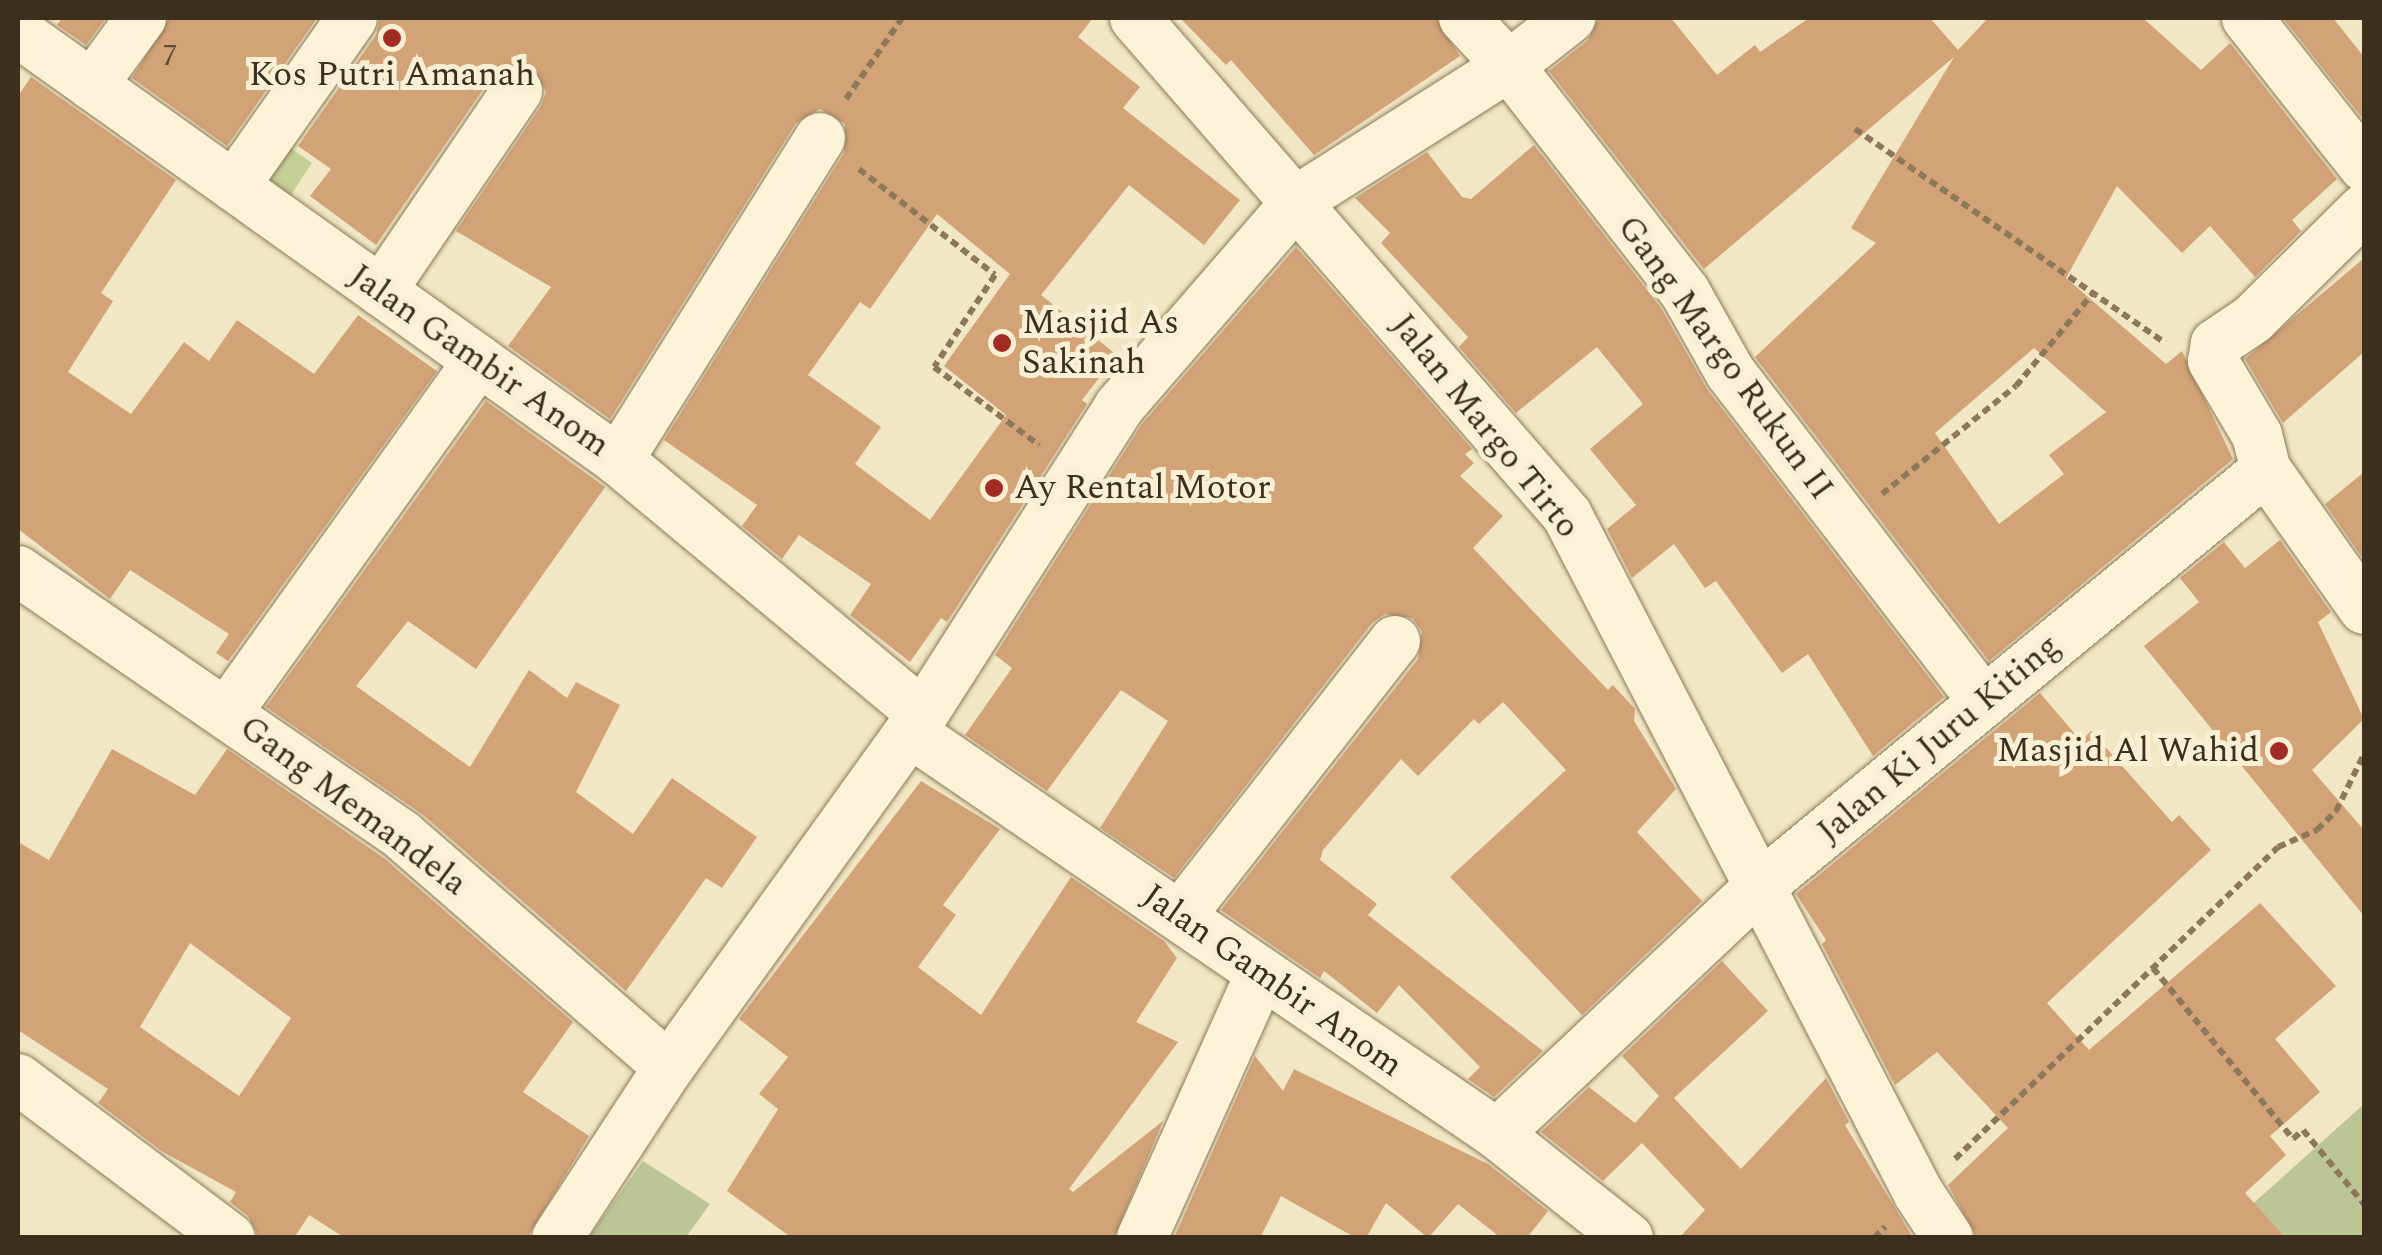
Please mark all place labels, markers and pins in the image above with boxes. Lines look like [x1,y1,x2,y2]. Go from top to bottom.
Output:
marker: Kos Putri Amanah [381,27,403,49]
place label: Kos Putri Amanah [249,54,535,96]
place label: Masjid As Sakinah [1022,302,1179,384]
marker: Masjid As Sakinah [991,332,1013,354]
place label: Ay Rental Motor [1014,467,1271,509]
marker: Ay Rental Motor [983,477,1005,499]
place label: Masjid Al Wahid [1997,730,2259,772]
marker: Masjid Al Wahid [2268,740,2290,762]

